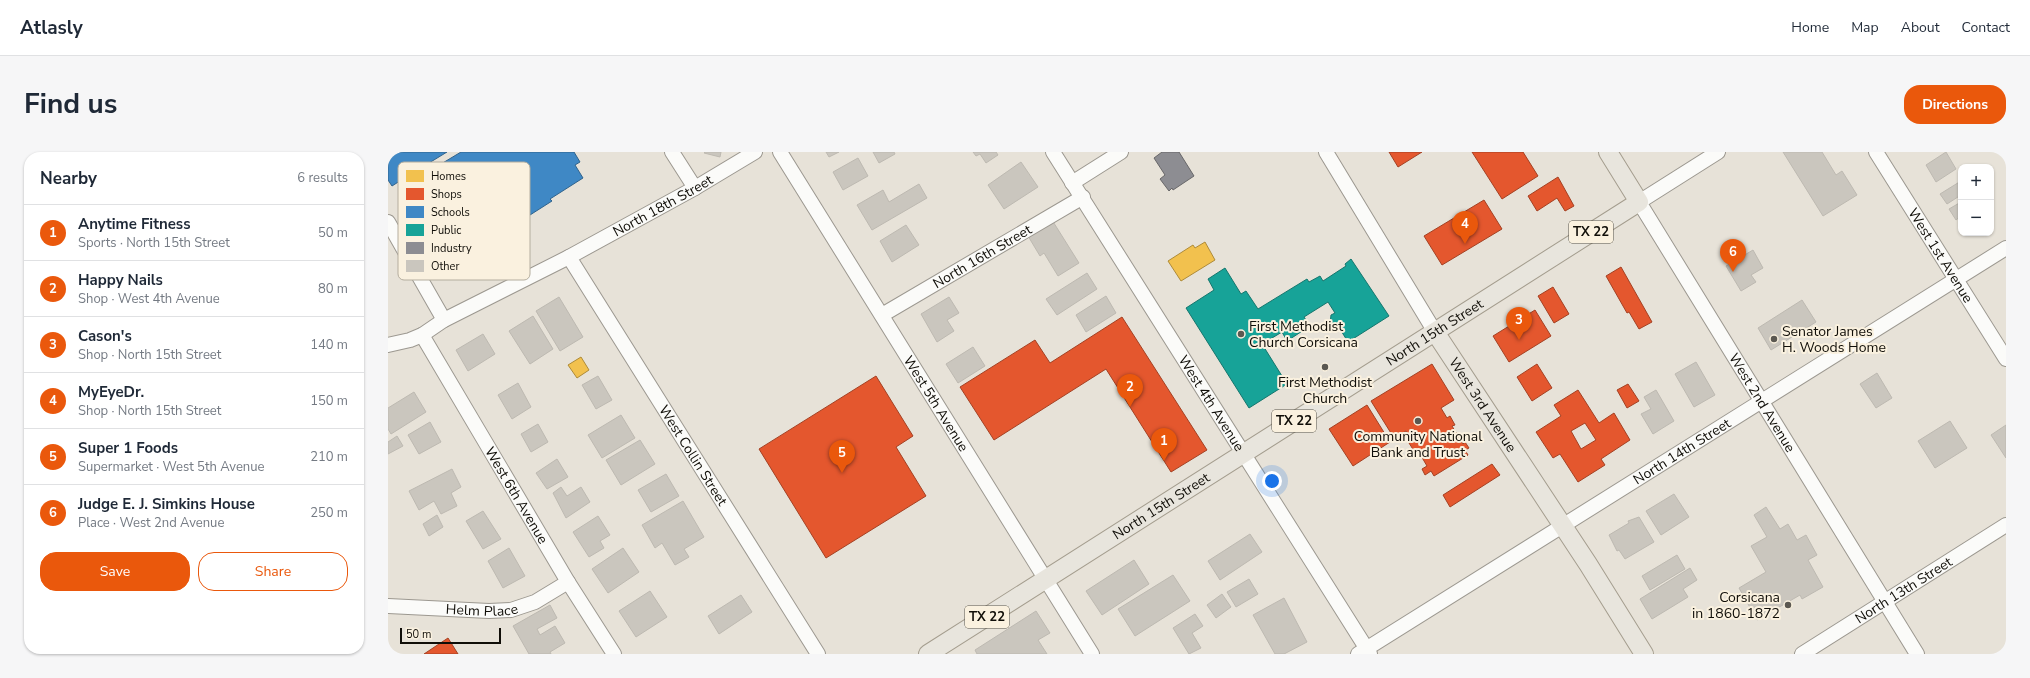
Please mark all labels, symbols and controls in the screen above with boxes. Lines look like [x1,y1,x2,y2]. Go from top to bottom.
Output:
text: Atlasly [20,15,83,41]
text: Home [1791,18,1829,37]
text: Map [1851,18,1879,37]
text: About [1901,18,1940,37]
text: Contact [1962,18,2010,37]
text: Find us [24,85,118,123]
button: Directions [1904,85,2006,124]
legend [398,162,530,280]
map controls [1958,164,1994,236]
button: + [1958,164,1994,200]
text: Nearby [40,167,97,190]
text: 6 results [297,169,348,187]
text: Homes [431,169,466,184]
street label: North 18th Street [609,170,716,241]
text: Shops [431,187,462,202]
button: − [1958,200,1994,236]
street label: West 1st Avenue [1904,204,1978,306]
text: Schools [431,205,470,220]
pin: 4 [1452,211,1478,244]
text: Anytime Fitness [78,214,190,234]
street label: North 16th Street [929,220,1035,293]
road number: TX 22 [1569,221,1613,243]
text: Public [431,223,461,238]
text: 1 [49,224,57,242]
text: 50 m [318,224,348,242]
text: Sports · North 15th Street [78,234,230,252]
pin: 6 [1720,239,1746,272]
text: Industry [431,241,472,256]
text: Other [431,259,459,274]
text: Happy Nails [78,270,163,290]
text: 2 [49,280,57,298]
text: 80 m [318,280,348,298]
text: Shop · West 4th Avenue [78,290,220,308]
street label: North 15th Street [1382,294,1487,370]
pin: 3 [1506,307,1532,340]
place label: First Methodist Church Corsicana [1249,317,1358,352]
place label: Senator James H. Woods Home [1782,322,1886,357]
text: Cason's [78,326,132,346]
marker: First Methodist Church Corsicana [1236,329,1246,339]
marker: Senator James H. Woods Home [1769,334,1779,344]
text: 3 [49,336,57,354]
text: 140 m [310,336,348,354]
text: Shop · North 15th Street [78,346,221,364]
street label: West 2nd Avenue [1725,349,1800,456]
street label: West 5th Avenue [899,352,973,455]
street label: West 4th Avenue [1174,352,1249,455]
street label: West 3rd Avenue [1445,353,1521,456]
marker: First Methodist Church [1320,362,1330,372]
place label: First Methodist Church [1278,373,1372,408]
pin: 2 [1117,374,1143,407]
text: MyEyeDr. [78,382,144,402]
text: 4 [49,392,57,410]
text: 150 m [310,392,348,410]
street label: West Collin Street [655,401,732,509]
text: Shop · North 15th Street [78,402,221,420]
road number: TX 22 [1272,410,1316,432]
street label: North 14th Street [1629,413,1734,489]
marker: Community National Bank and Trust [1413,416,1423,426]
place label: Community National Bank and Trust [1354,427,1483,462]
pin: 1 [1151,428,1177,461]
text: Super 1 Foods [78,438,178,458]
pin: 5 [829,440,855,473]
street label: West 6th Avenue [481,443,553,547]
text: 5 [49,448,57,466]
text: 210 m [310,448,348,466]
text: Supermarket · West 5th Avenue [78,458,264,476]
street label: North 15th Street [1109,468,1213,544]
your location [1262,471,1282,491]
text: Judge E. J. Simkins House [78,494,255,514]
text: 6 [49,504,57,522]
text: 250 m [310,504,348,522]
text: Place · West 2nd Avenue [78,514,224,532]
button: Save [40,552,190,591]
button: Share [198,552,348,591]
street label: North 13th Street [1851,552,1956,628]
place label: Corsicana in 1860-1872 [1692,588,1780,623]
street label: Helm Place [445,599,521,621]
marker: Corsicana in 1860-1872 [1783,600,1793,610]
road number: TX 22 [965,606,1009,628]
scale bar [400,626,501,645]
text: 50 m [406,627,431,642]

